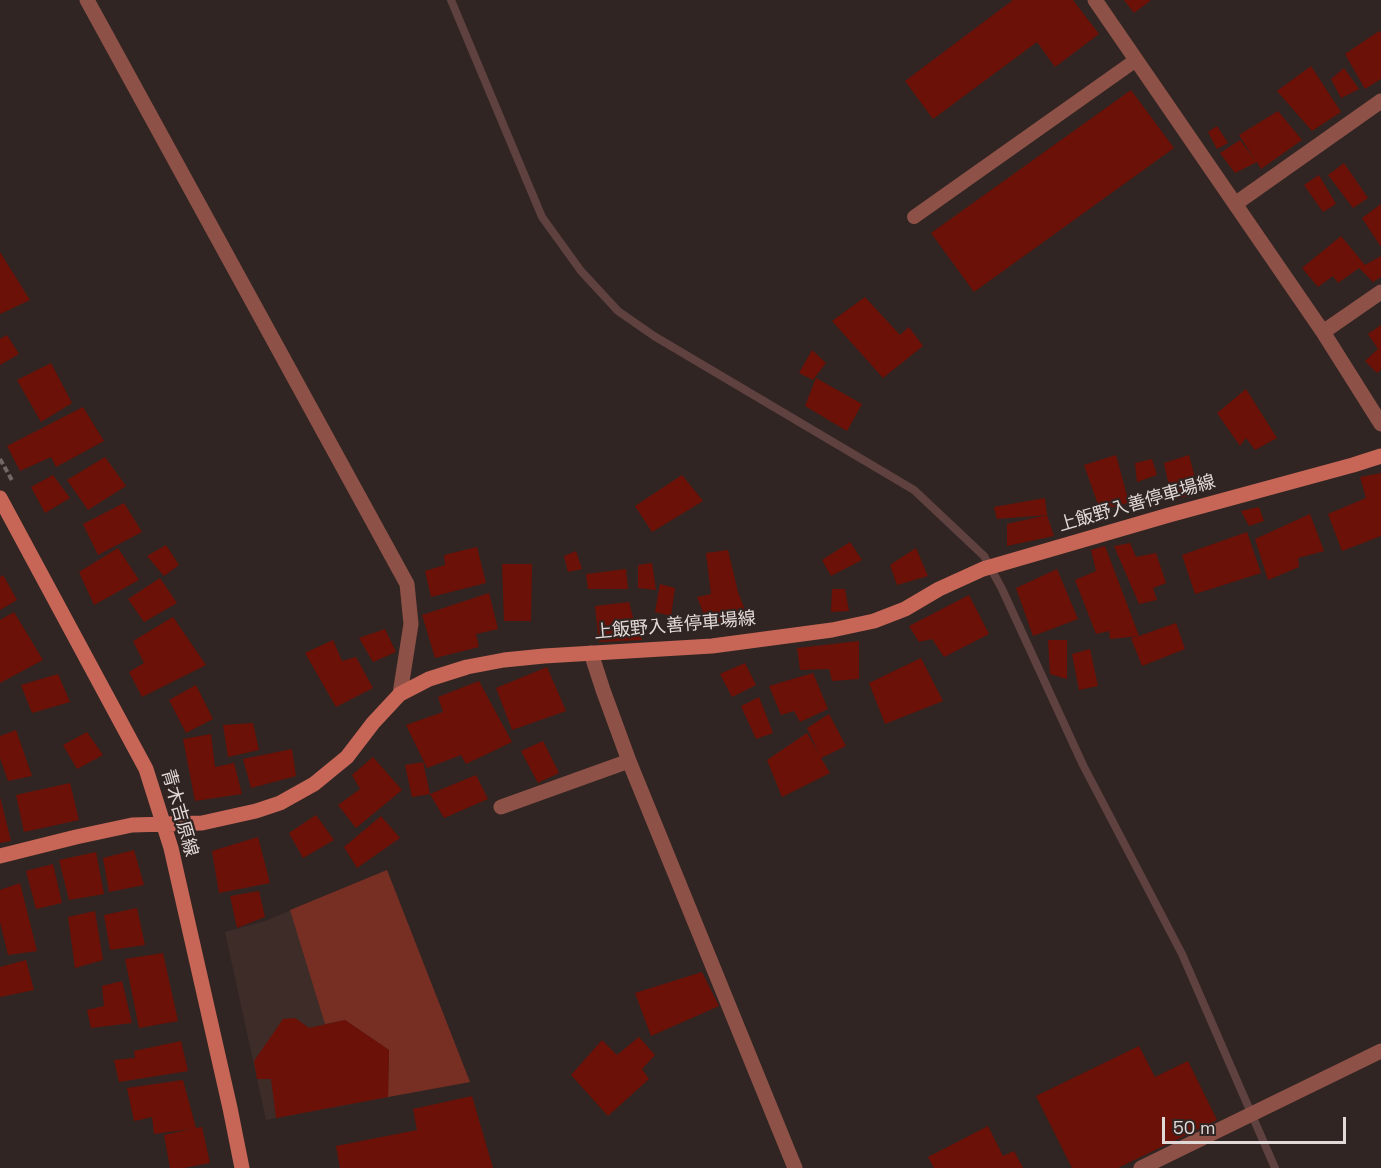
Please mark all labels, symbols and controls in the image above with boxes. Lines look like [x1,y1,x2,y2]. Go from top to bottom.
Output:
street label: 上飯野入善停車場線 [1056,471,1218,537]
street label: 上飯野入善停車場線 [593,608,757,644]
street label: 青木吉原線 [156,767,202,859]
scale bar [1165,1105,1350,1143]
text: 50 m [1173,1116,1215,1139]

